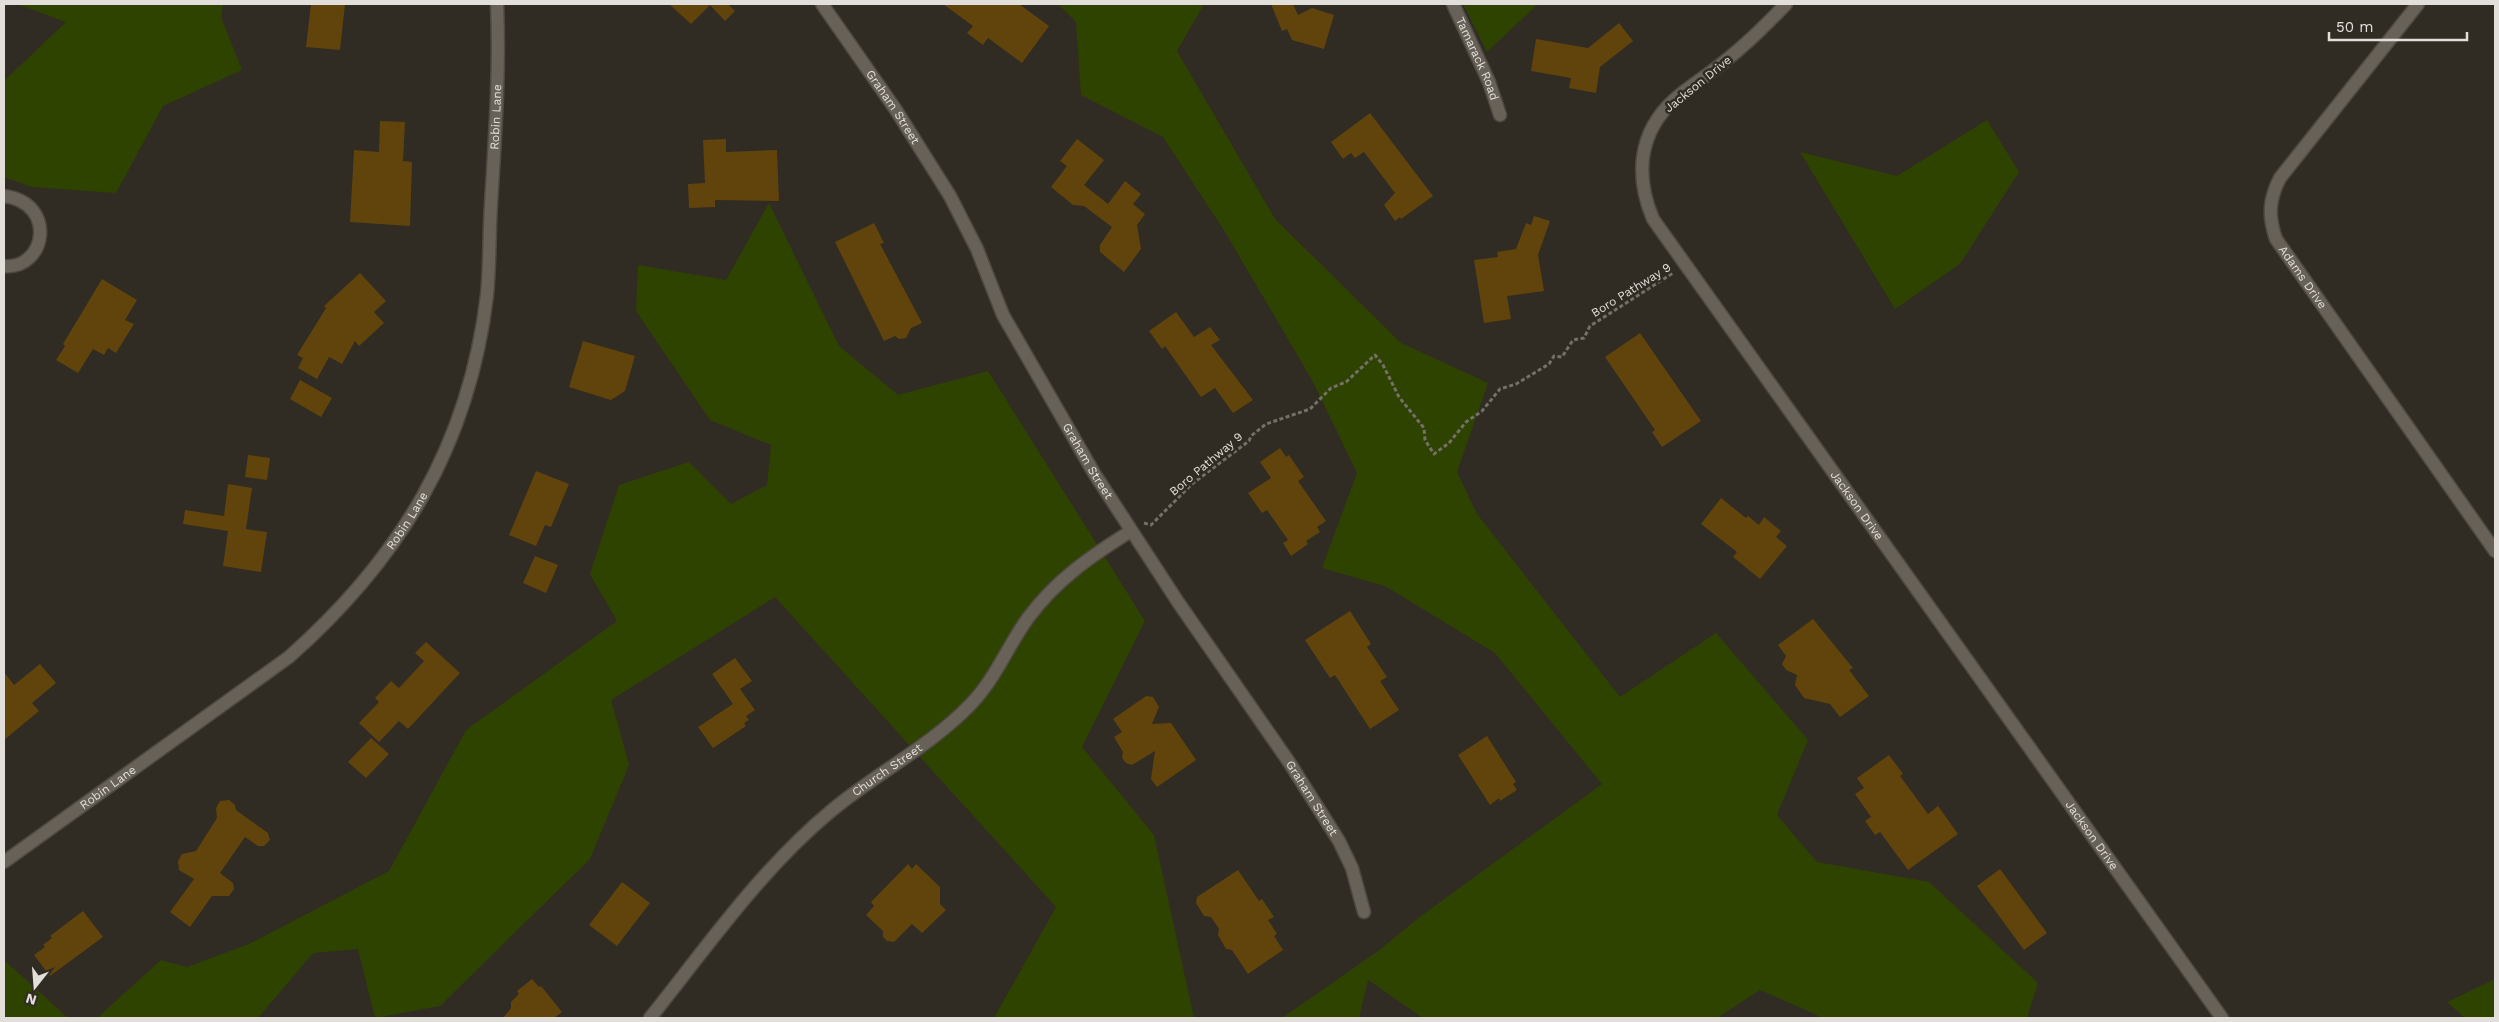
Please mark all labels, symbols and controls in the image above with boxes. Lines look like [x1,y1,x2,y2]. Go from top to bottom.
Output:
scale bar [2329,10,2466,42]
street label: Tamarack Road [1453,15,1502,102]
text: 50 m [2336,18,2373,36]
street label: Jackson Drive [1662,53,1734,115]
street label: Graham Street [863,67,923,147]
street label: Robin Lane [487,84,504,150]
street label: Adams Drive [2276,243,2330,312]
street label: Boro Pathway 9 [1589,260,1673,320]
street label: Graham Street [1060,420,1116,502]
street label: Boro Pathway 9 [1167,429,1245,499]
street label: Jackson Drive [1828,468,1886,543]
street label: Robin Lane [384,490,431,552]
street label: Church Street [849,741,925,799]
street label: Graham Street [1283,758,1341,838]
street label: Robin Lane [77,762,139,812]
street label: Jackson Drive [2062,798,2121,873]
north arrow [10,962,60,1012]
text: N [24,990,38,1009]

